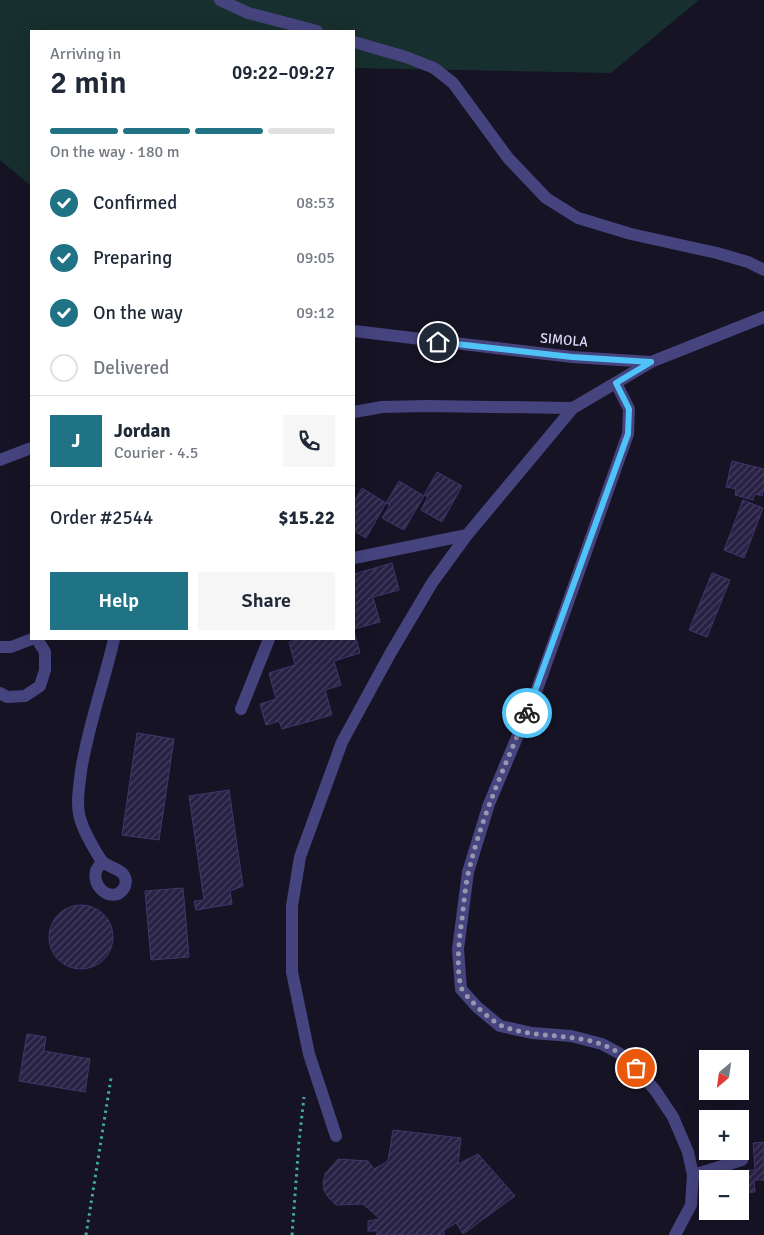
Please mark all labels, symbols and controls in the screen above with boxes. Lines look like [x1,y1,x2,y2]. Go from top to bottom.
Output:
text: Arriving in [50,44,121,64]
text: 09:22–09:27 [232,61,335,85]
text: 2 min [50,63,127,102]
text: On the way · 180 m [50,142,180,162]
icon: check [50,189,78,217]
text: Confirmed [93,191,177,215]
text: 08:53 [296,193,335,213]
icon: check [50,244,78,272]
text: Preparing [93,246,172,270]
text: 09:05 [296,248,335,268]
icon: check [50,299,78,327]
text: On the way [93,301,183,325]
text: 09:12 [296,303,335,323]
pin [417,321,459,363]
icon: home [424,328,452,356]
street label: SIMOLA [539,329,589,351]
text: Delivered [93,356,169,380]
button: phone [283,415,335,467]
text: Jordan [114,419,171,443]
text: J [72,429,80,453]
text: Courier · 4.5 [114,443,198,463]
text: Order #2544 [50,506,153,530]
text: $15.22 [278,506,335,530]
button: Help [50,572,188,630]
button: Share [198,572,335,630]
courier [502,688,552,738]
icon: bike [513,699,541,727]
pin [615,1047,657,1089]
north arrow [699,1050,749,1100]
map controls [699,1050,749,1220]
icon: bag [622,1054,650,1082]
button: + [699,1110,749,1160]
button: − [699,1170,749,1220]

